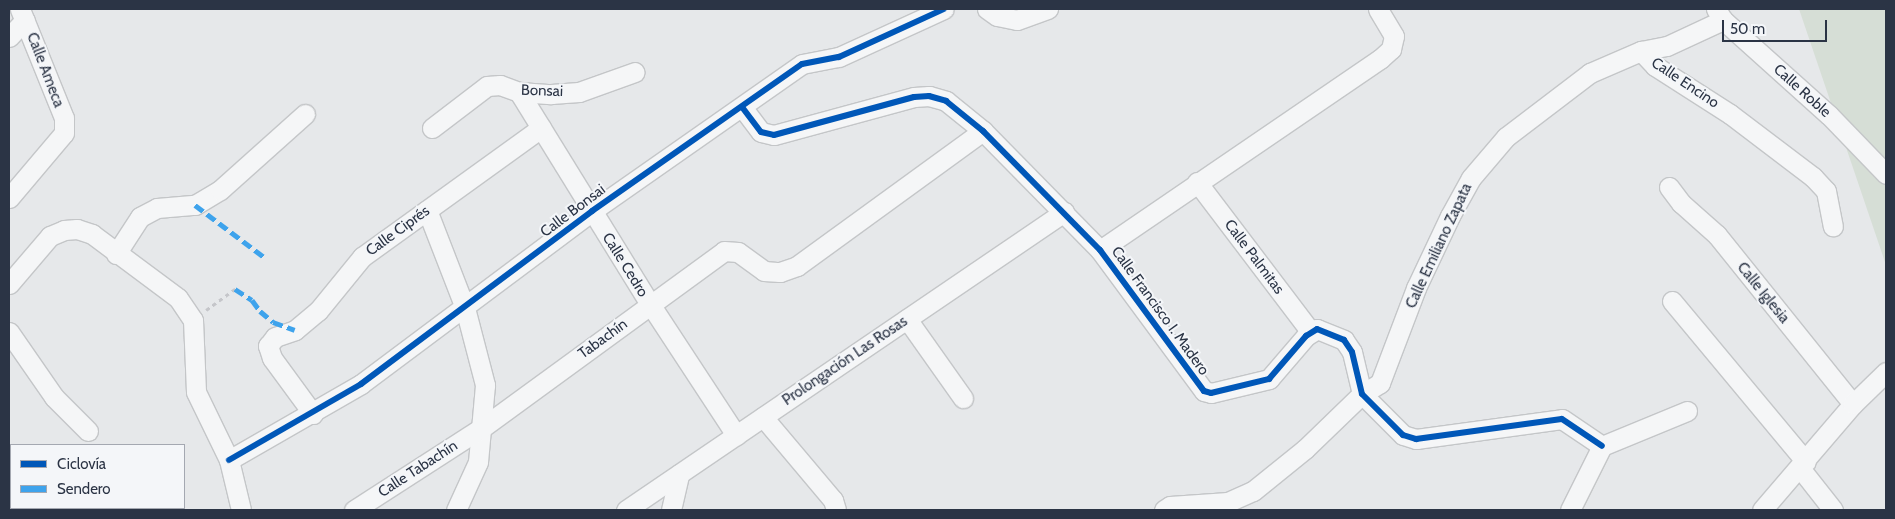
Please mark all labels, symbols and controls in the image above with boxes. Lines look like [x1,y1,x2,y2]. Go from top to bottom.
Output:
scale bar [1725,10,1830,42]
text: 50 m [1730,20,1765,38]
street label: Calle Ameca [23,30,67,110]
street label: Calle Encino [1648,54,1722,112]
street label: Calle Roble [1770,61,1834,121]
street label: Bonsai [521,81,563,101]
street label: Calle Bonsai [537,181,609,241]
street label: Calle Emiliano Zapata [1402,181,1476,311]
street label: Calle Ciprés [363,202,433,260]
street label: Calle Palmitas [1220,216,1288,298]
street label: Calle Cedro [598,230,652,300]
street label: Calle Francisco I. Madero [1107,243,1213,379]
street label: Calle Iglesia [1733,259,1793,327]
street label: Prolongación Las Rosas [779,312,911,410]
street label: Tabachín [575,315,631,363]
street label: Calle Tabachín [375,437,461,501]
legend [10,444,185,509]
text: Ciclovía [57,455,106,473]
text: Sendero [57,480,111,498]

